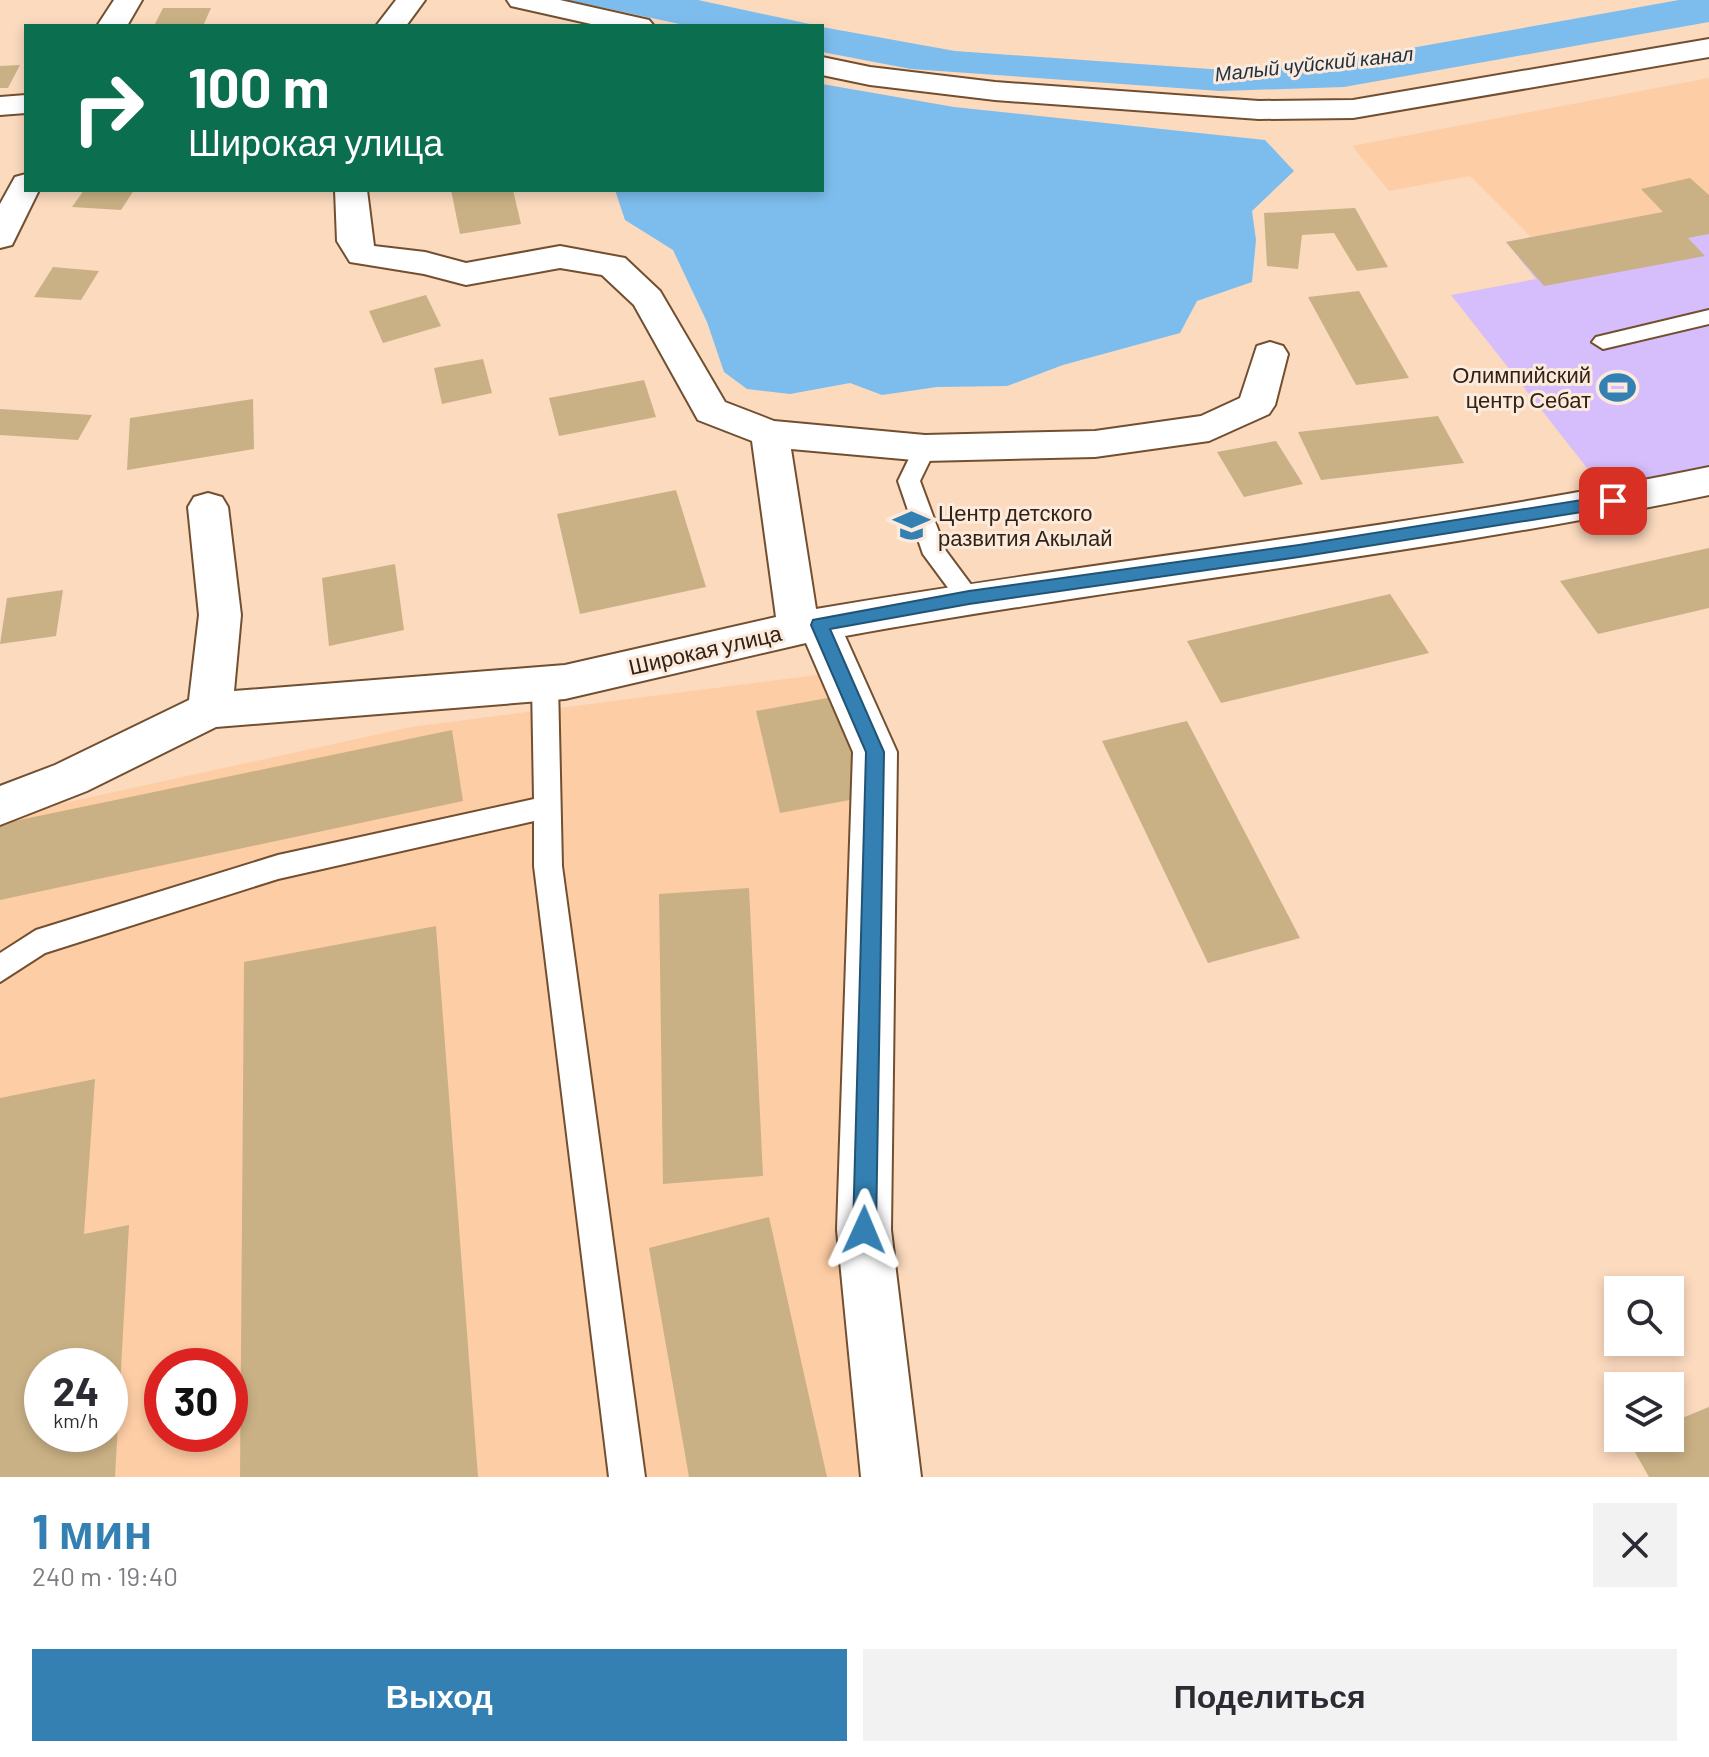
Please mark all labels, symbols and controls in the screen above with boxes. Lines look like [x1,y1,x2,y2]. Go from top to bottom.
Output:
water label: Малый чуйский канал [1213,41,1414,85]
text: 100 m [188,52,330,119]
icon: right [56,56,160,160]
text: Широкая улица [188,120,443,163]
place label: Олимпийский центр Себат [1452,361,1591,413]
sports icon: Олимпийский центр Себат [1598,369,1636,407]
pin [1579,467,1647,535]
icon: arrive [1591,479,1635,523]
place label: Центр детского развития Акылай [938,499,1112,551]
school or university icon: Центр детского развития Акылай [893,507,931,545]
street label: Широкая улица [626,619,785,680]
position arrow [822,1188,906,1272]
map controls [1604,1276,1684,1452]
button: search [1604,1276,1684,1356]
speed limit sign: 30 [144,1348,248,1452]
text: 24 [53,1366,99,1414]
button: layers [1604,1372,1684,1452]
text: km/h [53,1408,99,1432]
text: 1 мин [32,1501,153,1559]
button: close [1593,1503,1677,1587]
text: 240 m · 19:40 [32,1560,178,1591]
button: Выход [32,1649,847,1741]
button: Поделиться [863,1649,1677,1741]

